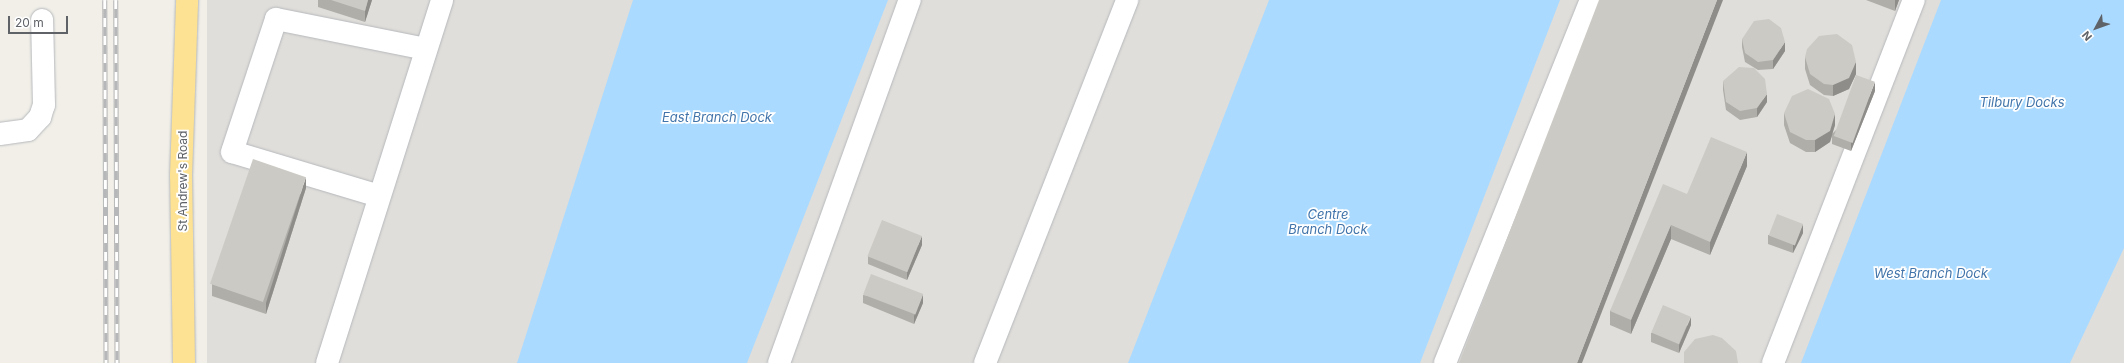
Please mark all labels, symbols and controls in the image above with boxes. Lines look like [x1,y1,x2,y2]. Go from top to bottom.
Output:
scale bar [10,8,70,34]
north arrow [2076,8,2116,48]
text: 20 m [15,15,44,30]
text: N [2079,28,2095,44]
water label: Tilbury Docks [1979,94,2065,110]
water label: East Branch Dock [662,109,772,125]
street label: St Andrew's Road [176,131,190,231]
water label: Centre Branch Dock [1288,207,1368,238]
water label: West Branch Dock [1874,265,1988,281]

